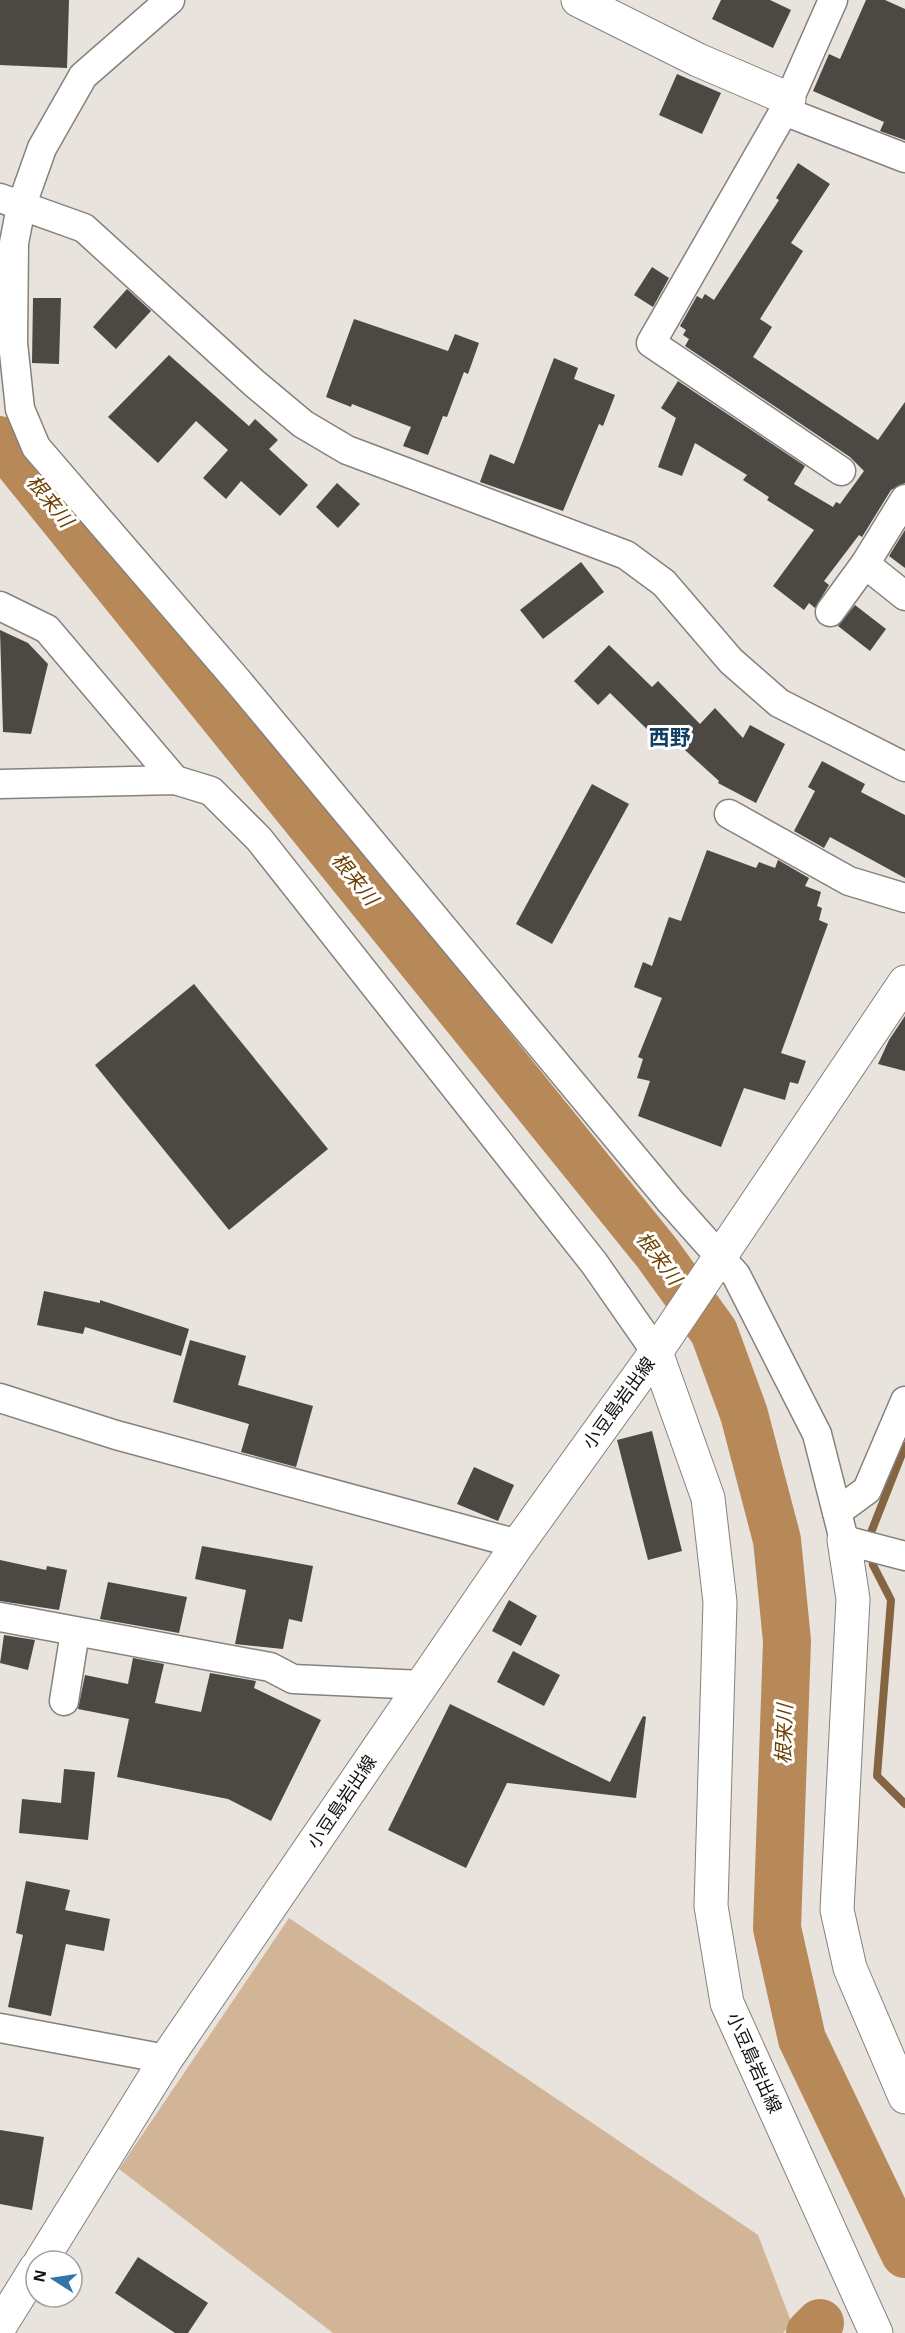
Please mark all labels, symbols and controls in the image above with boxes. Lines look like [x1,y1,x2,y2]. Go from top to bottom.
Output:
water label: 根来川 [23,471,79,533]
district label: 西野 [649,726,691,749]
water label: 根来川 [328,849,384,911]
water label: 根来川 [632,1227,687,1290]
street label: 小豆島岩出線 [579,1353,659,1453]
water label: 根来川 [772,1702,796,1764]
street label: 小豆島岩出線 [304,1752,380,1852]
street label: 小豆島岩出線 [723,2010,785,2116]
north arrow [24,2249,84,2309]
text: N [30,2269,49,2283]

